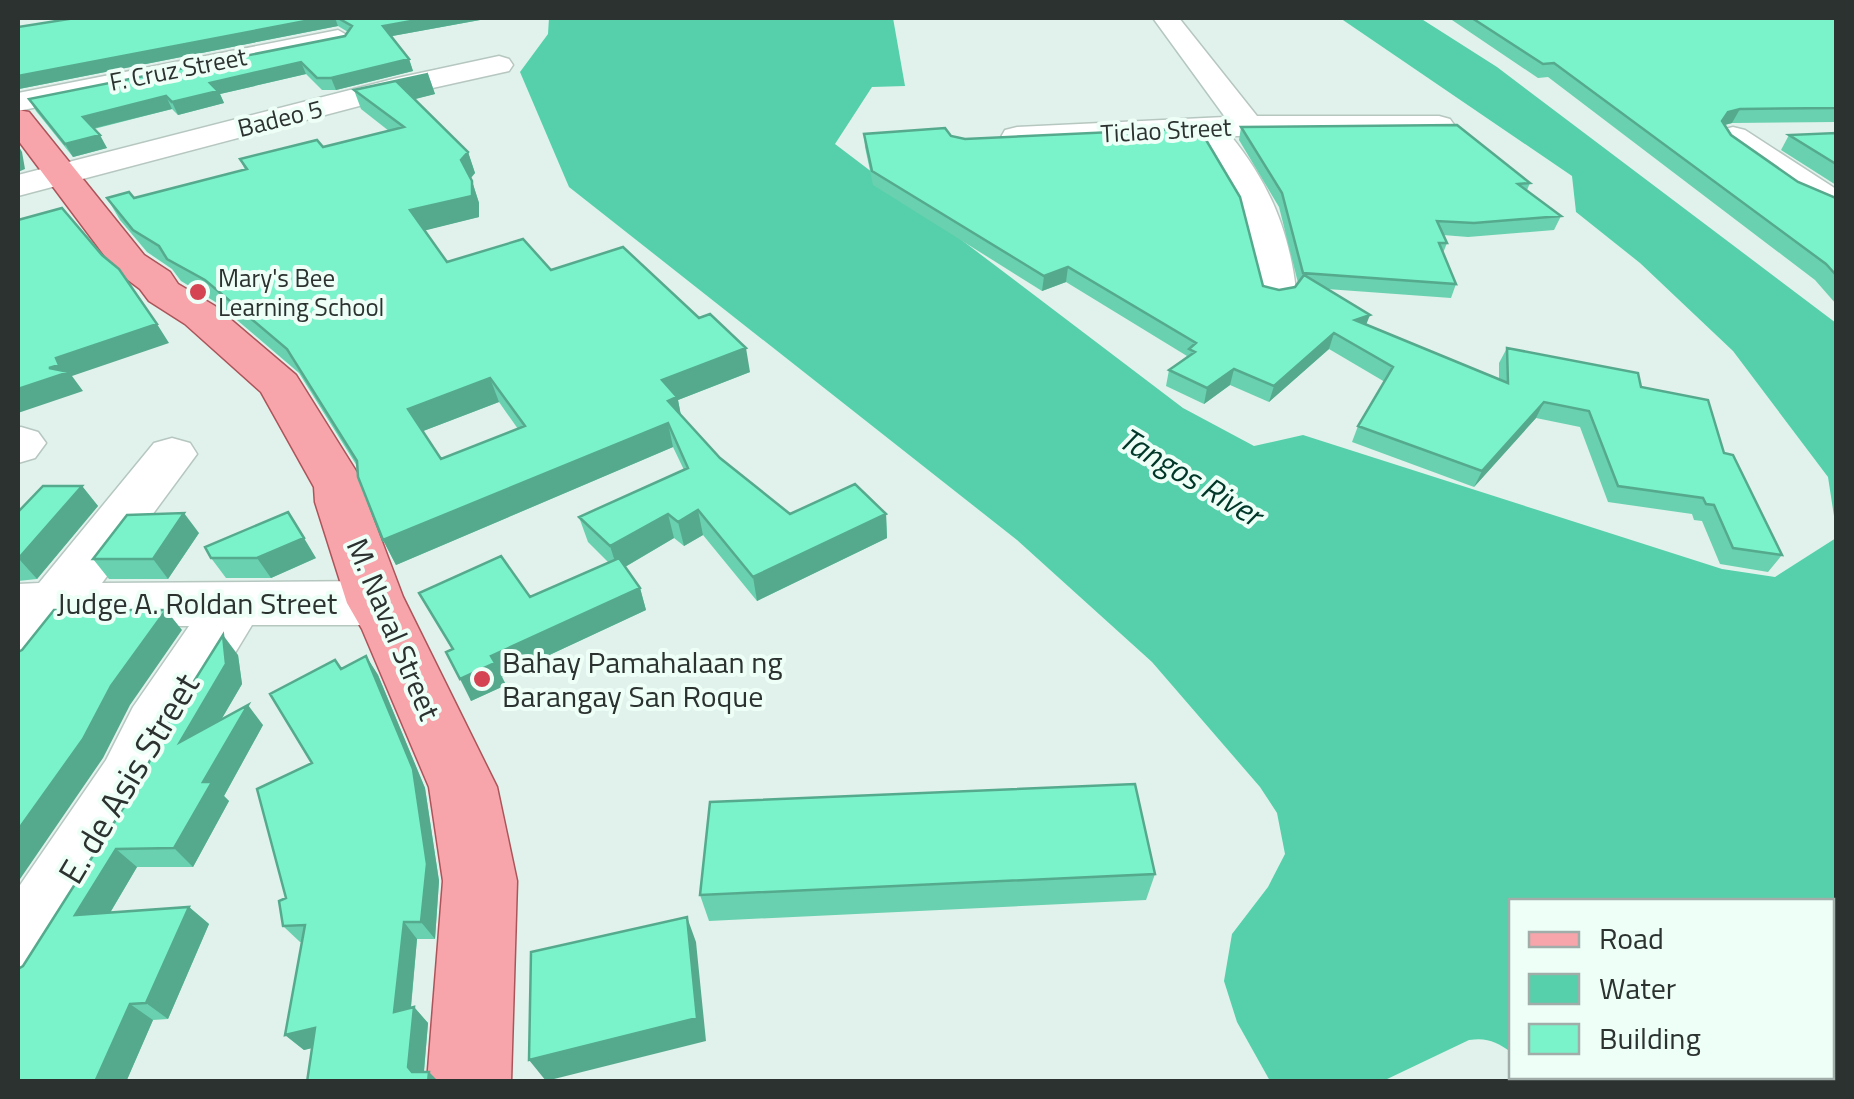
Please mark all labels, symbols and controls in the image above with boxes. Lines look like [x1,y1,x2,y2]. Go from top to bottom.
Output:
street label: F. Cruz Street [106,37,250,101]
street label: Badeo 5 [233,89,327,147]
street label: Ticlao Street [1100,108,1233,152]
place label: Mary's Bee Learning School [218,259,384,326]
marker: Mary's Bee Learning School [187,281,209,303]
water label: Tangos River [1110,414,1275,540]
street label: M. Naval Street [335,531,453,727]
street label: Judge A. Roldan Street [57,580,338,626]
place label: Bahay Pamahalaan ng Barangay San Roque [502,639,783,719]
street label: E. de Asis Street [44,662,212,894]
marker: Bahay Pamahalaan ng Barangay San Roque [471,668,493,690]
legend [1509,899,1834,1079]
text: Road [1599,915,1664,961]
text: Water [1599,965,1676,1011]
text: Building [1599,1015,1701,1061]

